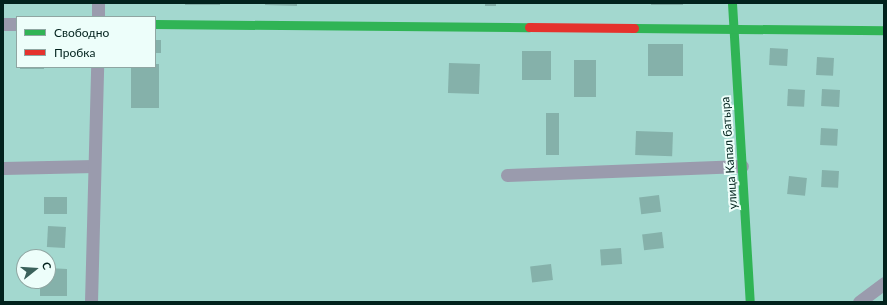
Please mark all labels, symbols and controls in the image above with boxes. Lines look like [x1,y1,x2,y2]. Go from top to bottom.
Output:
legend [16,16,156,68]
text: Свободно [54,25,109,40]
text: Пробка [54,45,95,60]
street label: улица Капал батыра [718,96,740,210]
north arrow [16,249,56,289]
text: С [40,260,54,271]

